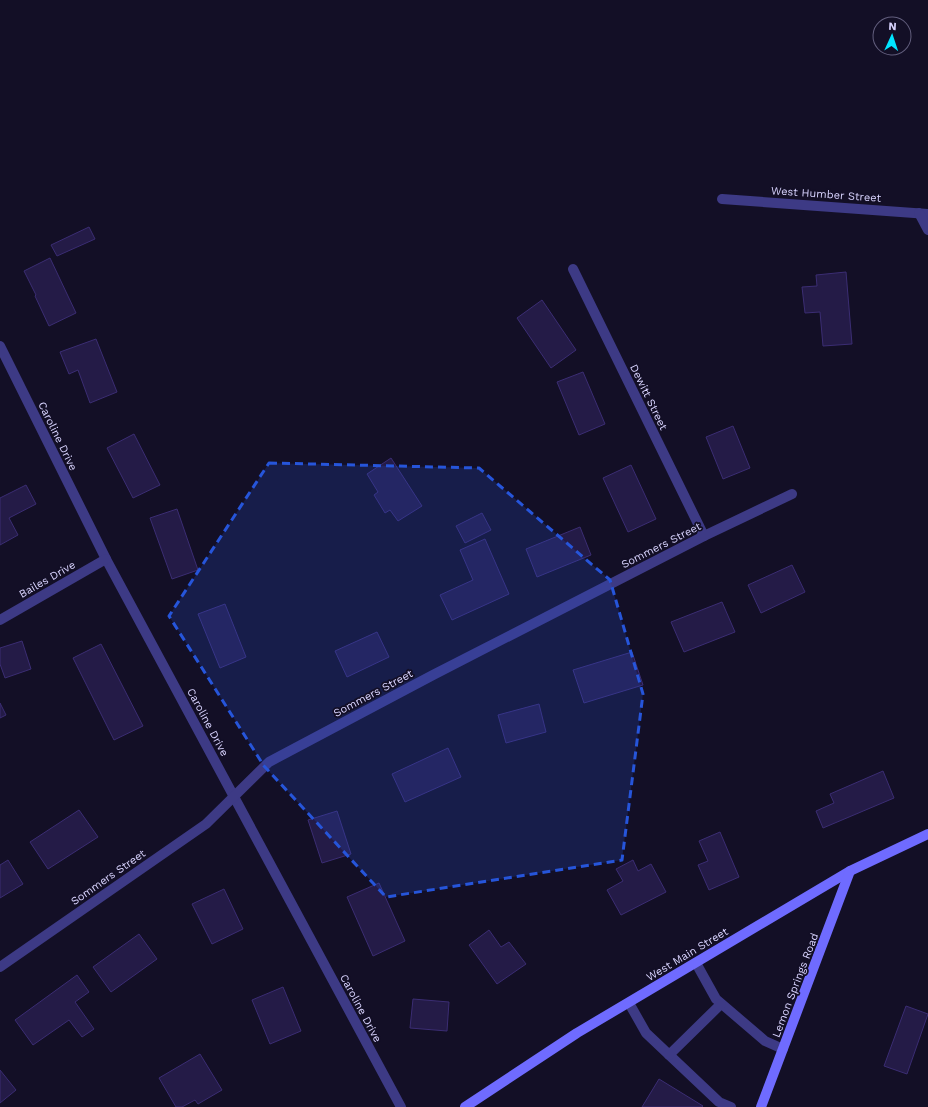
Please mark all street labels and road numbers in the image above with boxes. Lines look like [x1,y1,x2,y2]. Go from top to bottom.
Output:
street label: West Humber Street [770,184,882,205]
street label: Dewitt Street [627,362,670,433]
street label: Caroline Drive [35,400,80,473]
street label: Sommers Street [619,520,704,571]
street label: Bailes Drive [17,558,78,601]
street label: Sommers Street [331,667,415,720]
street label: Caroline Drive [184,686,231,759]
street label: Sommers Street [69,847,148,908]
street label: West Main Street [644,925,731,984]
street label: Lemon Springs Road [770,931,821,1039]
street label: Caroline Drive [337,972,384,1045]

